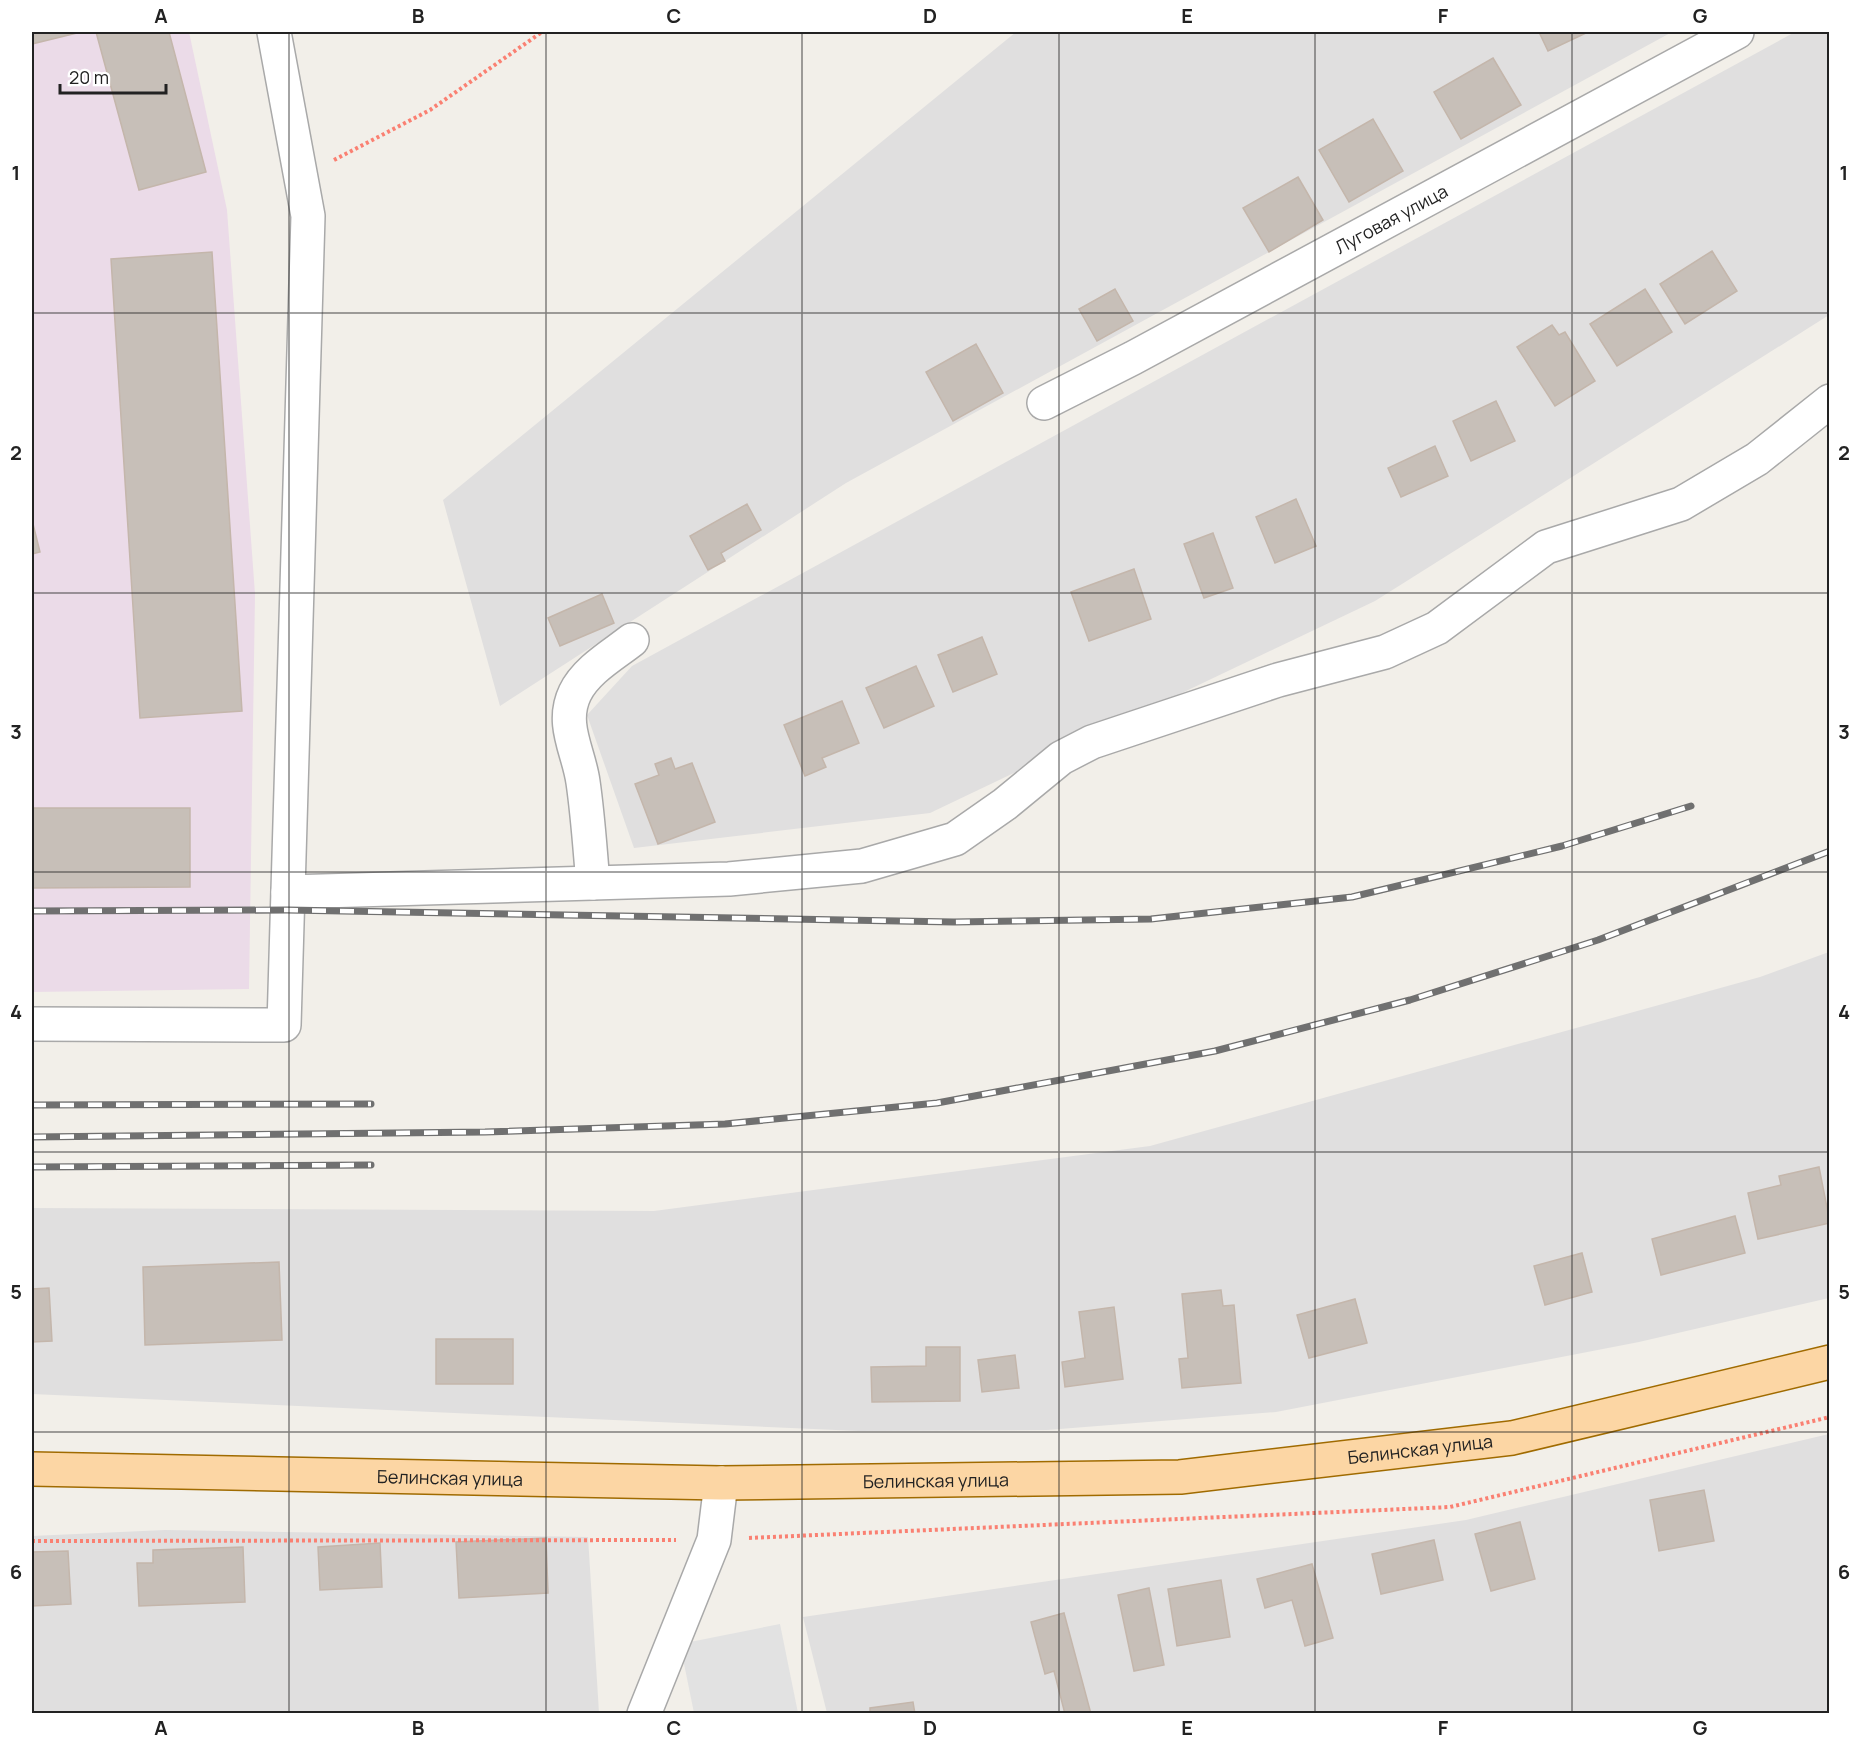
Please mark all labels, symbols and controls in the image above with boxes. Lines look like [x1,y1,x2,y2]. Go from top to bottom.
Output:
text: A [154,2,168,29]
text: B [412,2,425,29]
text: C [667,2,681,29]
text: D [923,2,937,29]
text: E [1181,2,1193,29]
text: F [1438,2,1449,29]
text: G [1693,2,1708,29]
scale bar [60,57,166,95]
text: 20 m [69,65,109,89]
text: 1 [12,159,20,186]
text: 1 [1840,159,1848,186]
street label: Луговая улица [1330,178,1452,259]
text: 2 [10,439,22,466]
text: 2 [1838,439,1850,466]
text: 3 [10,718,22,745]
text: 3 [1838,718,1850,745]
text: 4 [10,998,22,1025]
text: 4 [1838,998,1850,1025]
text: 5 [10,1278,22,1305]
text: 5 [1838,1278,1850,1305]
street label: Белинская улица [1346,1428,1494,1469]
street label: Белинская улица [377,1464,523,1491]
street label: Белинская улица [863,1467,1009,1493]
text: 6 [10,1558,22,1585]
text: 6 [1838,1558,1850,1585]
text: A [154,1714,168,1741]
text: B [412,1714,425,1741]
text: C [667,1714,681,1741]
text: D [923,1714,937,1741]
text: E [1181,1714,1193,1741]
text: F [1438,1714,1449,1741]
text: G [1693,1714,1708,1741]

